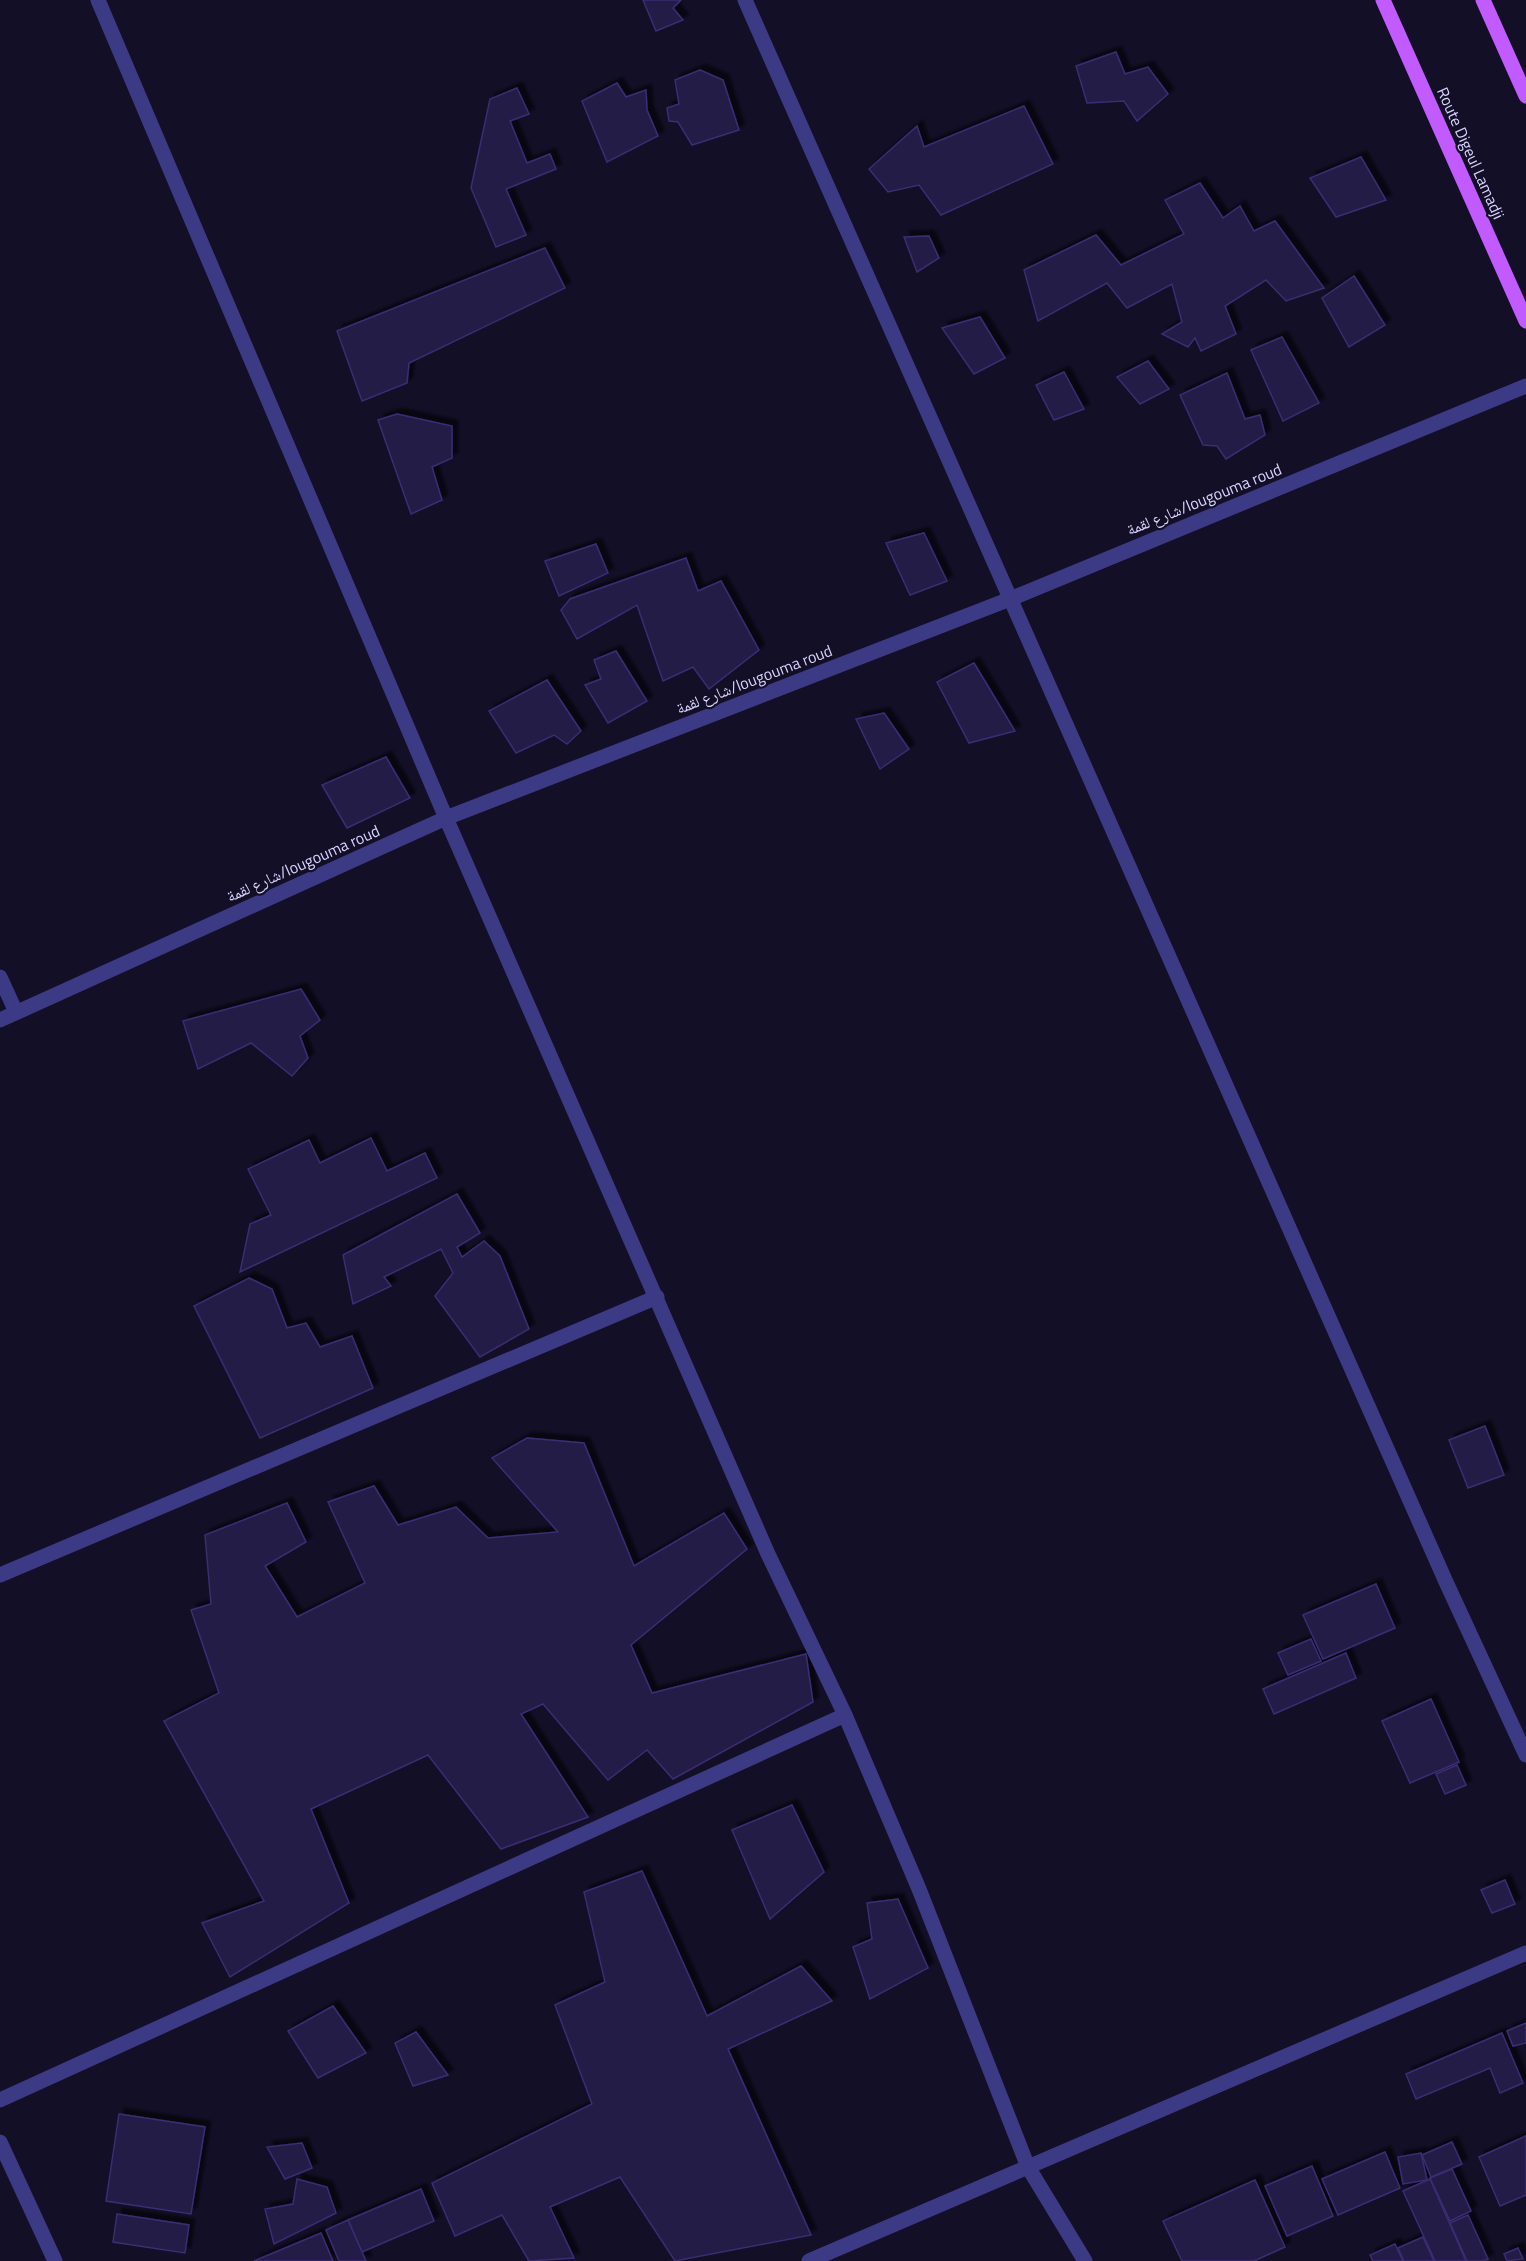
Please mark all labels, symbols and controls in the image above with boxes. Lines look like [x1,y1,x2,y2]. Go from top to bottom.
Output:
street label: Route Digeul Lamadji [1431,83,1511,223]
street label: شارع لقمة/lougouma roud [1123,457,1285,541]
street label: شارع لقمة/lougouma roud [672,638,836,720]
street label: شارع لقمة/lougouma roud [223,818,383,908]

